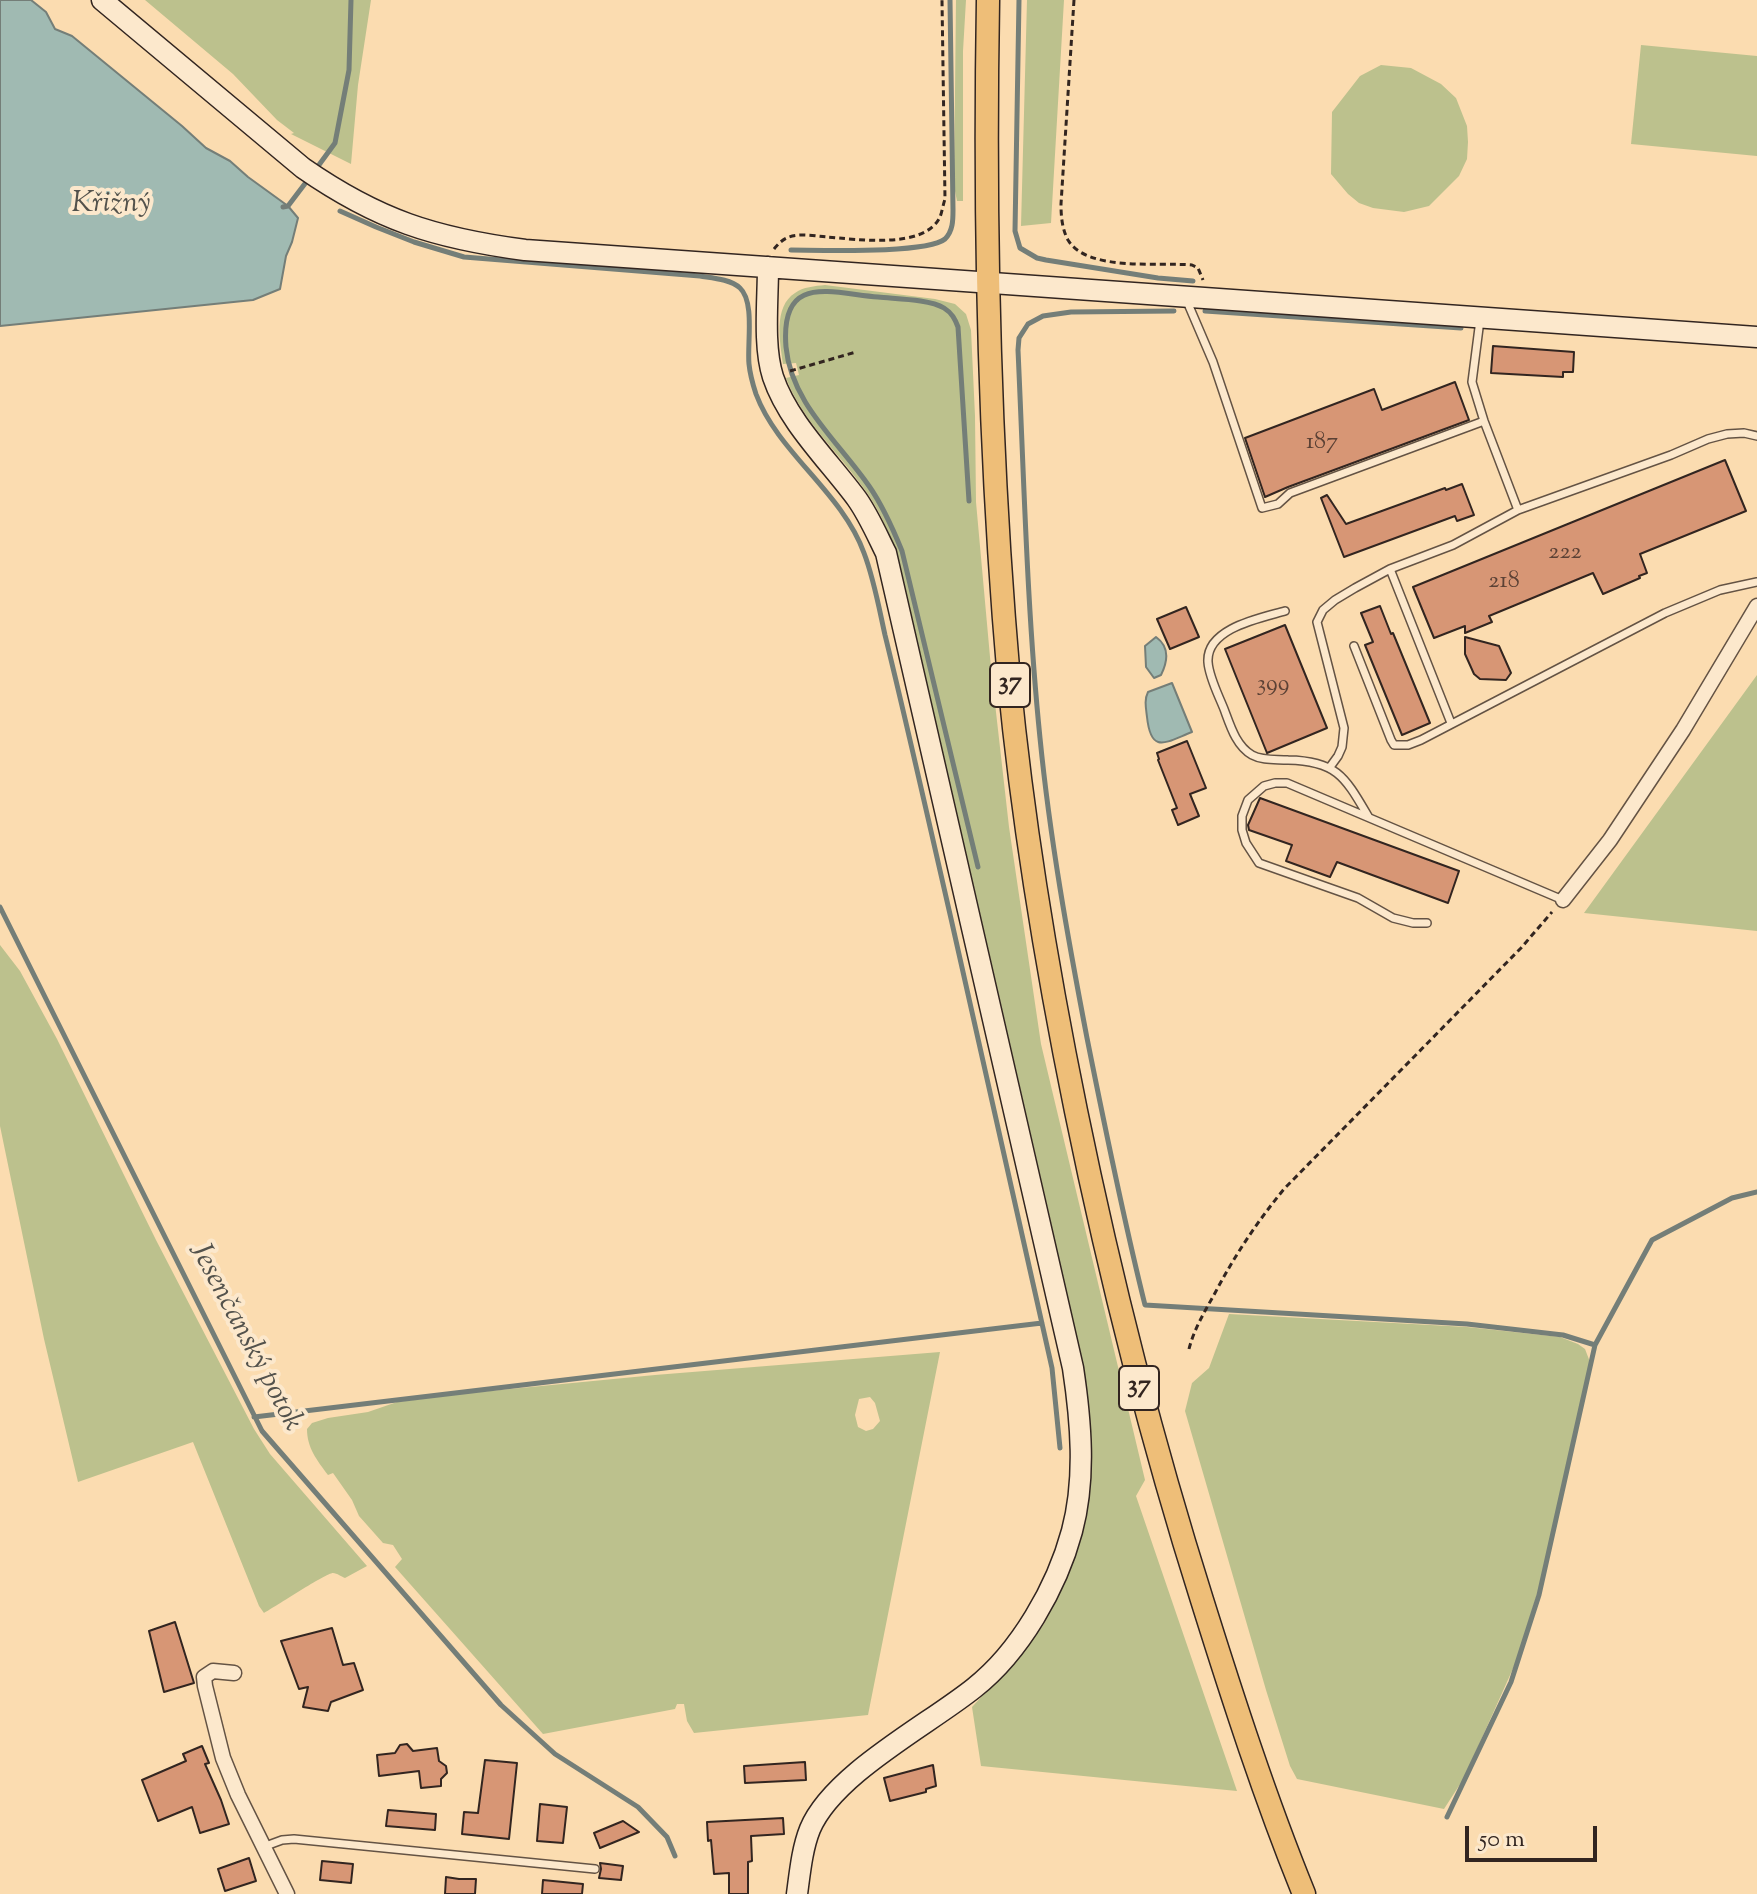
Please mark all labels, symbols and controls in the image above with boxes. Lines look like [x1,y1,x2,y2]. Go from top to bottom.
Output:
water label: Křižný [72,188,150,224]
house number: 187 [1306,430,1338,458]
house number: 222 [1548,540,1582,568]
house number: 218 [1488,569,1520,597]
road number: 37 [990,663,1030,707]
house number: 399 [1257,672,1289,700]
water label: Jesenčanský potok [179,1238,309,1438]
road number: 37 [1119,1366,1159,1410]
scale bar [1469,1810,1601,1860]
text: 50 m [1479,1823,1525,1857]

